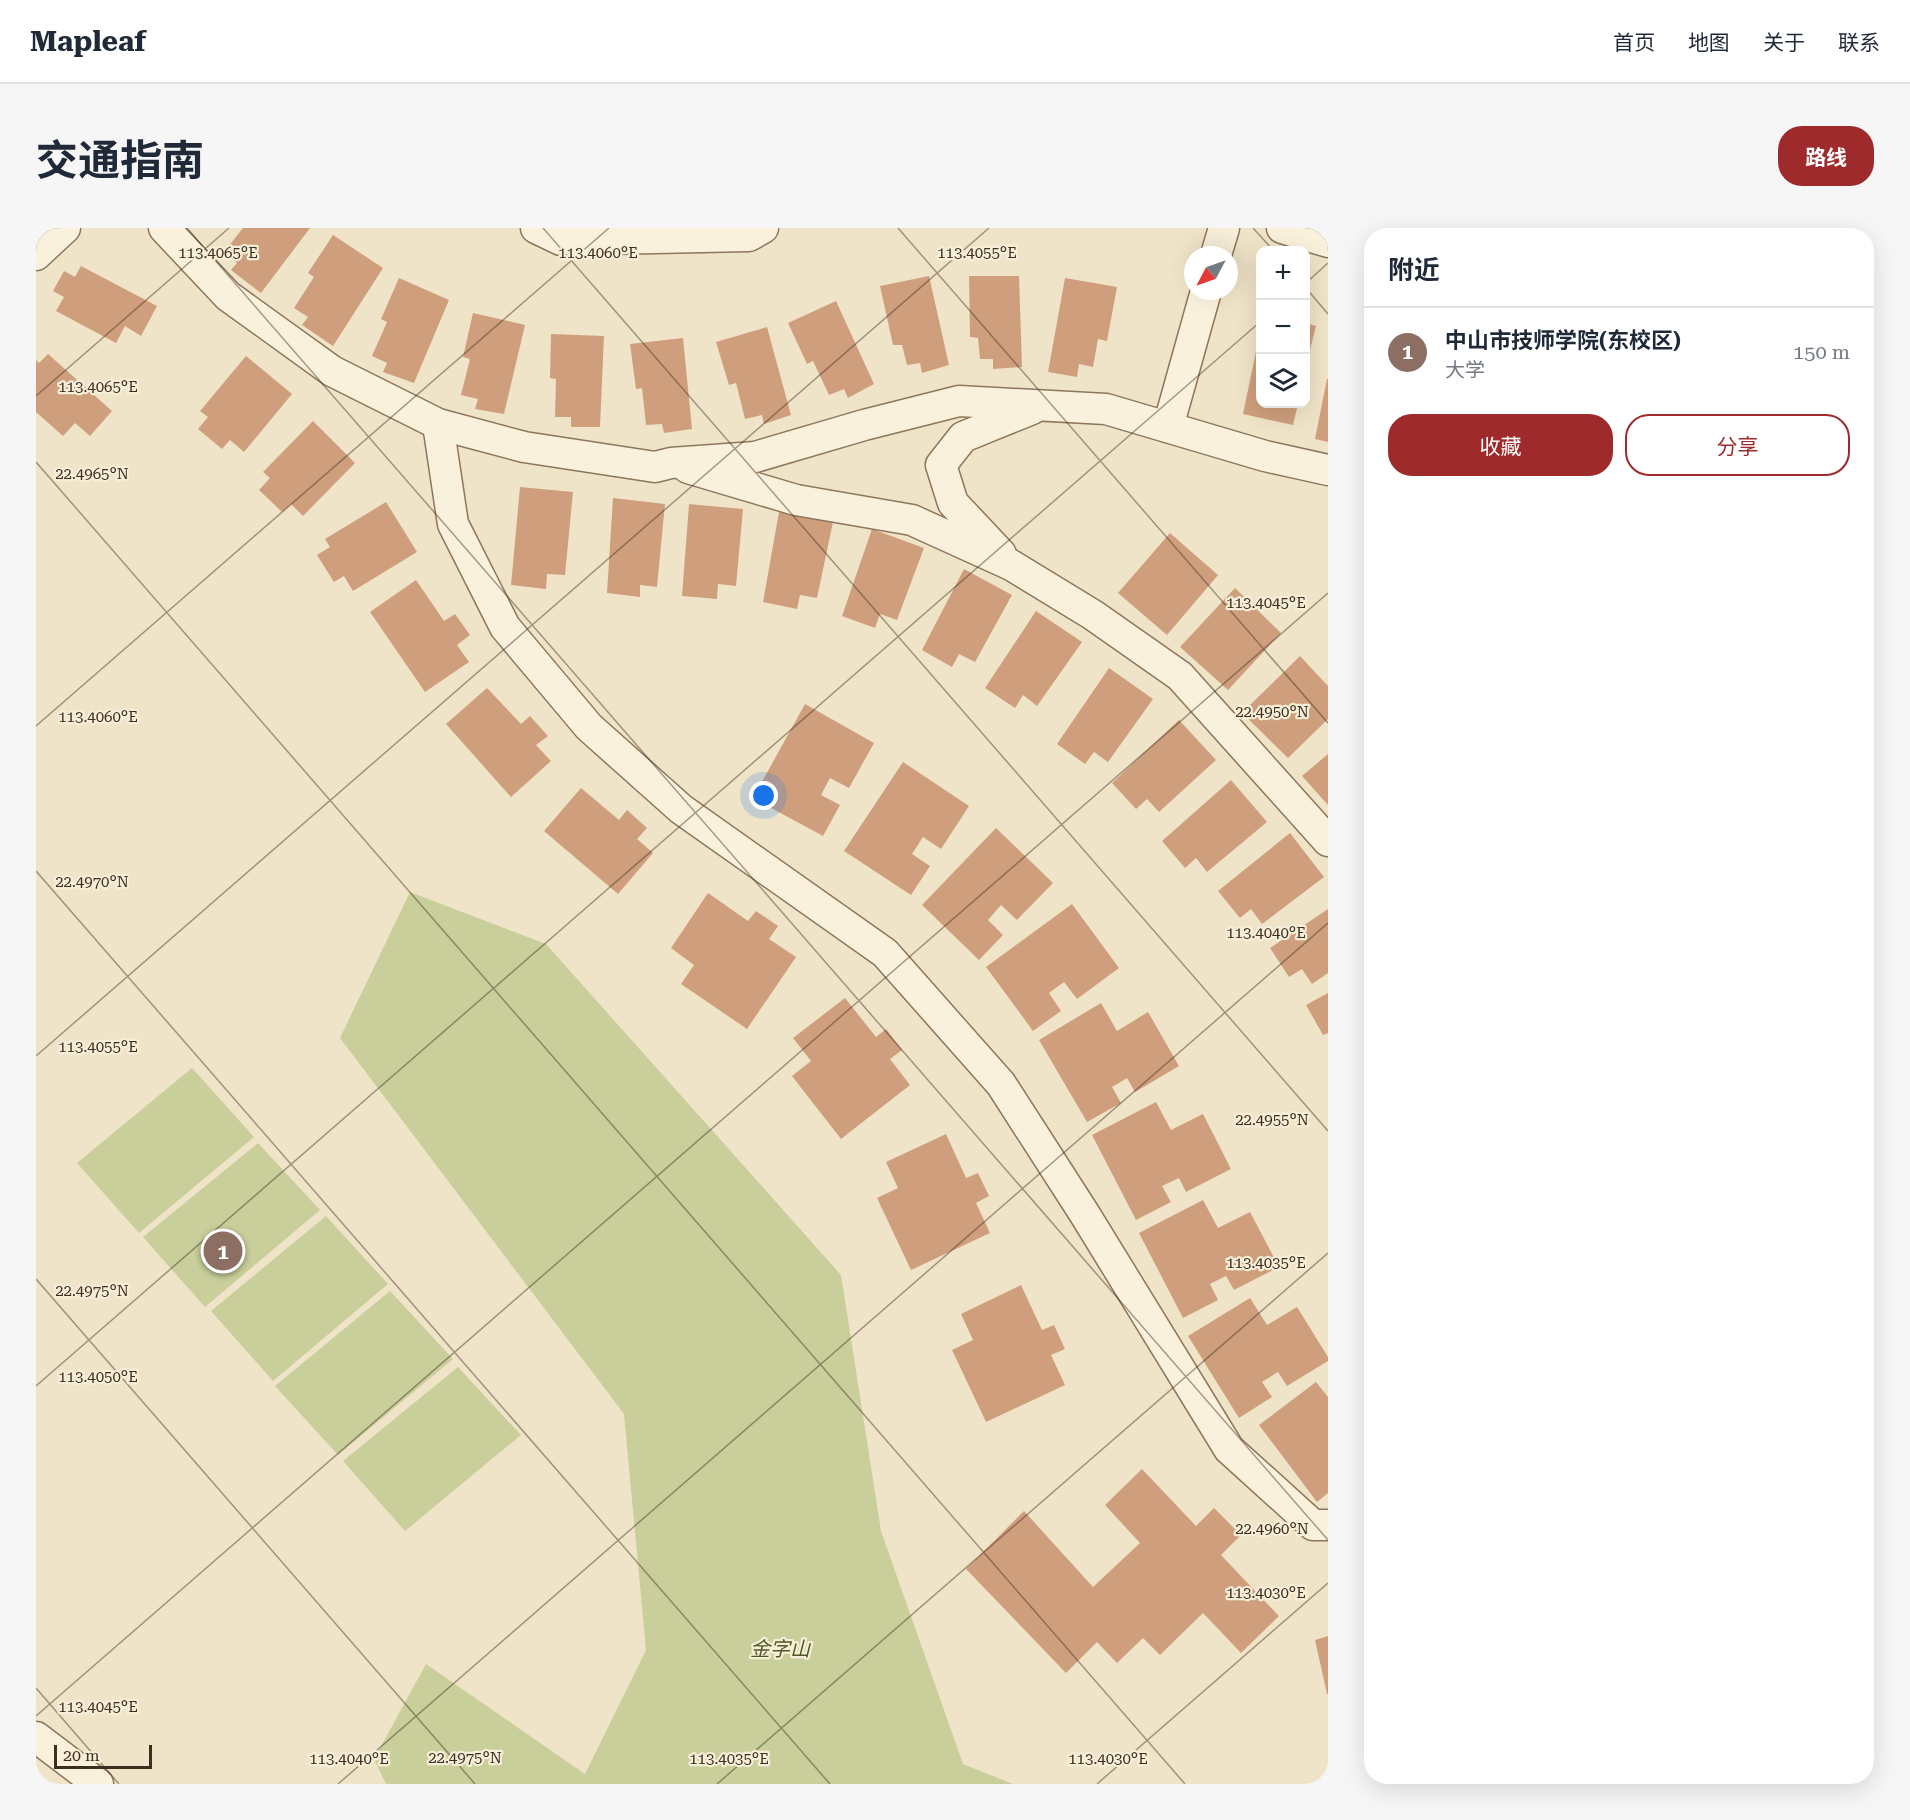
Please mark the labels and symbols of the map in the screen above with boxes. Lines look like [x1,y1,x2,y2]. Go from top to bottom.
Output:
text: 113.4065°E [178,244,258,262]
text: 113.4060°E [558,244,638,262]
text: 113.4055°E [937,244,1017,262]
north arrow [1184,246,1238,300]
text: 113.4065°E [58,378,138,396]
text: 22.4965°N [55,465,129,483]
text: 113.4045°E [1226,594,1306,612]
text: 22.4950°N [1235,703,1309,721]
text: 113.4060°E [58,708,138,726]
your location [749,781,778,810]
text: 22.4970°N [55,873,129,891]
text: 113.4040°E [1226,924,1306,942]
text: 113.4055°E [58,1038,138,1056]
text: 22.4955°N [1235,1111,1309,1129]
pin: 1 [204,1228,243,1274]
text: 113.4035°E [1226,1254,1306,1272]
text: 22.4975°N [55,1282,129,1300]
text: 113.4050°E [58,1368,138,1386]
text: 22.4960°N [1235,1520,1309,1538]
text: 113.4030°E [1226,1584,1306,1602]
park label: 金字山 [750,1637,812,1661]
text: 113.4045°E [58,1698,138,1716]
scale bar [54,1742,152,1770]
text: 22.4975°N [428,1749,502,1767]
text: 113.4040°E [309,1750,389,1768]
text: 113.4035°E [689,1750,769,1768]
text: 113.4030°E [1068,1750,1148,1768]

